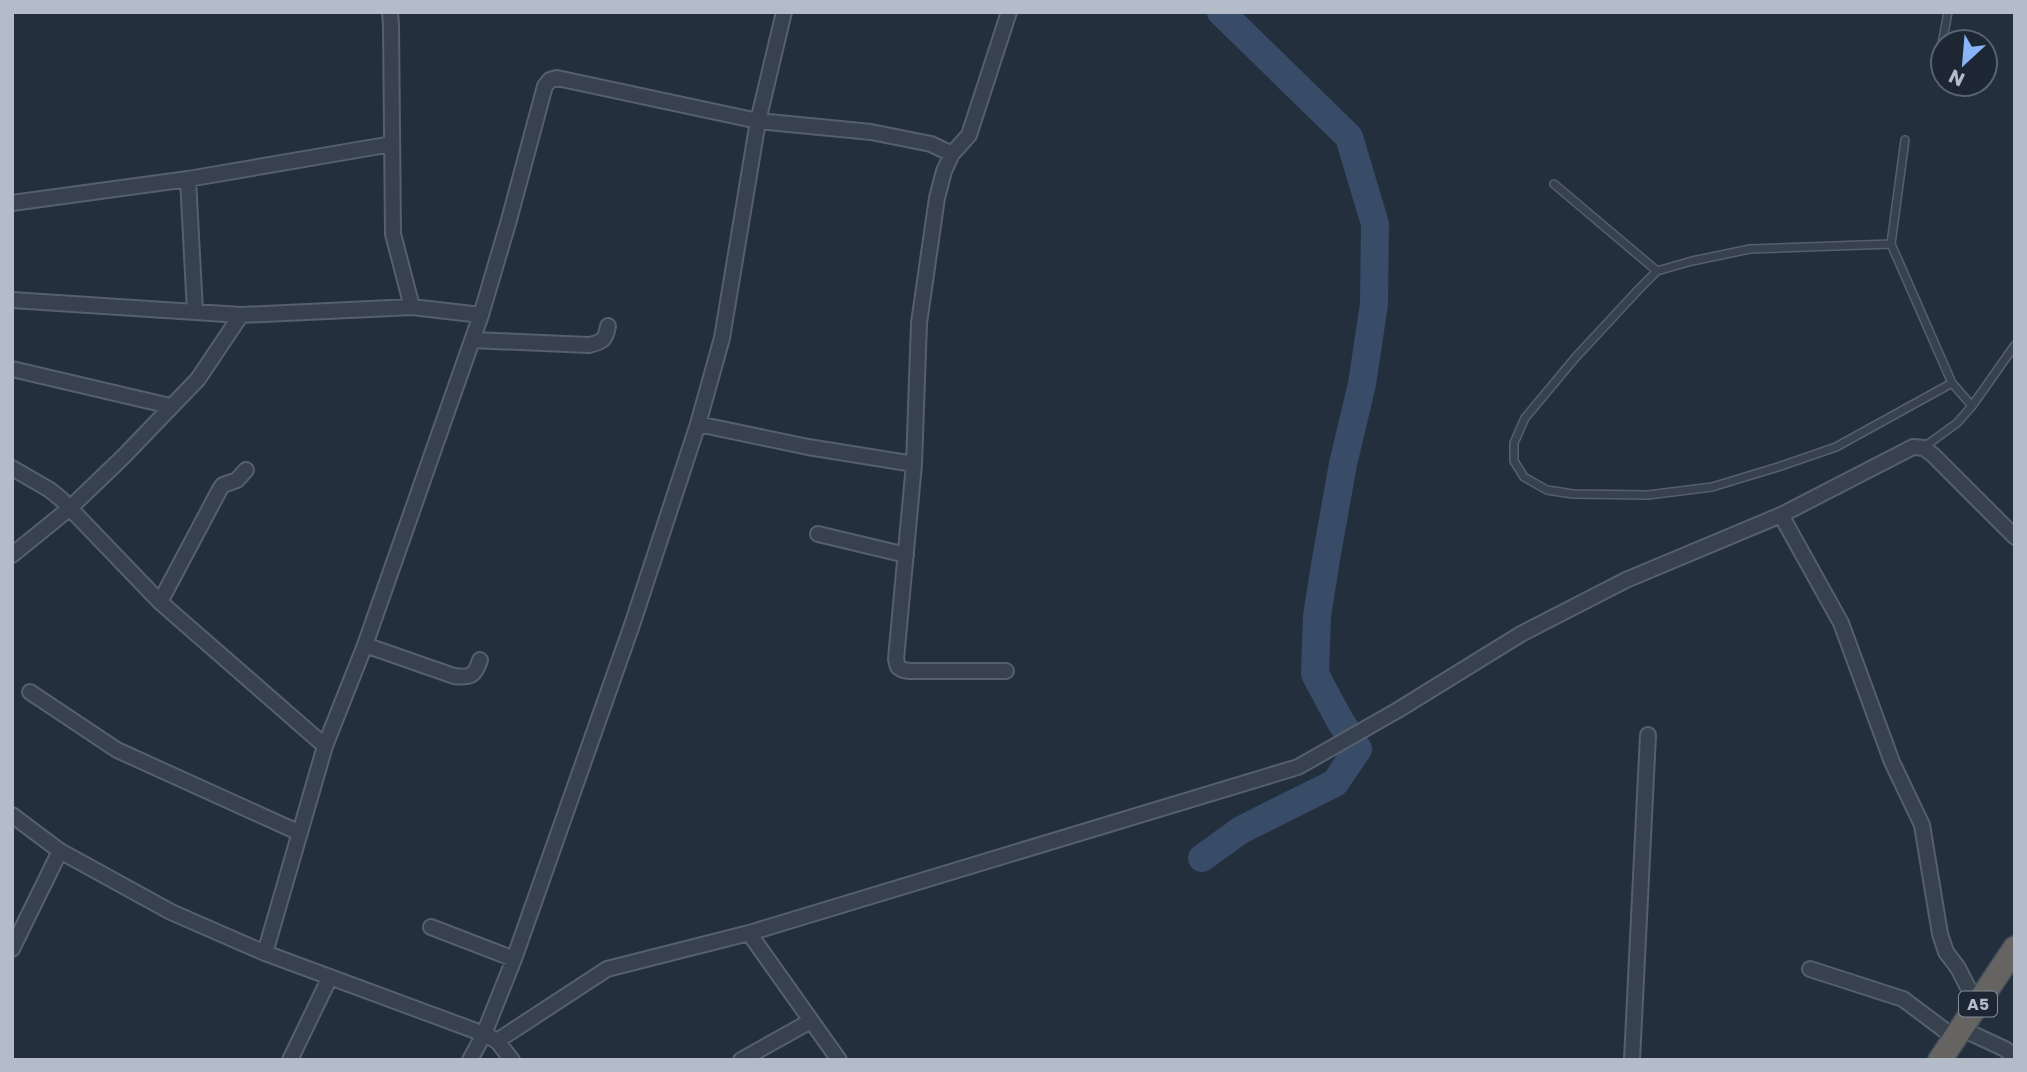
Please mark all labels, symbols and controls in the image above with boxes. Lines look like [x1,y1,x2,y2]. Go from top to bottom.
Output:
north arrow [1929,28,1999,98]
text: N [1944,63,1969,93]
road number: A5 [1959,992,1997,1016]

